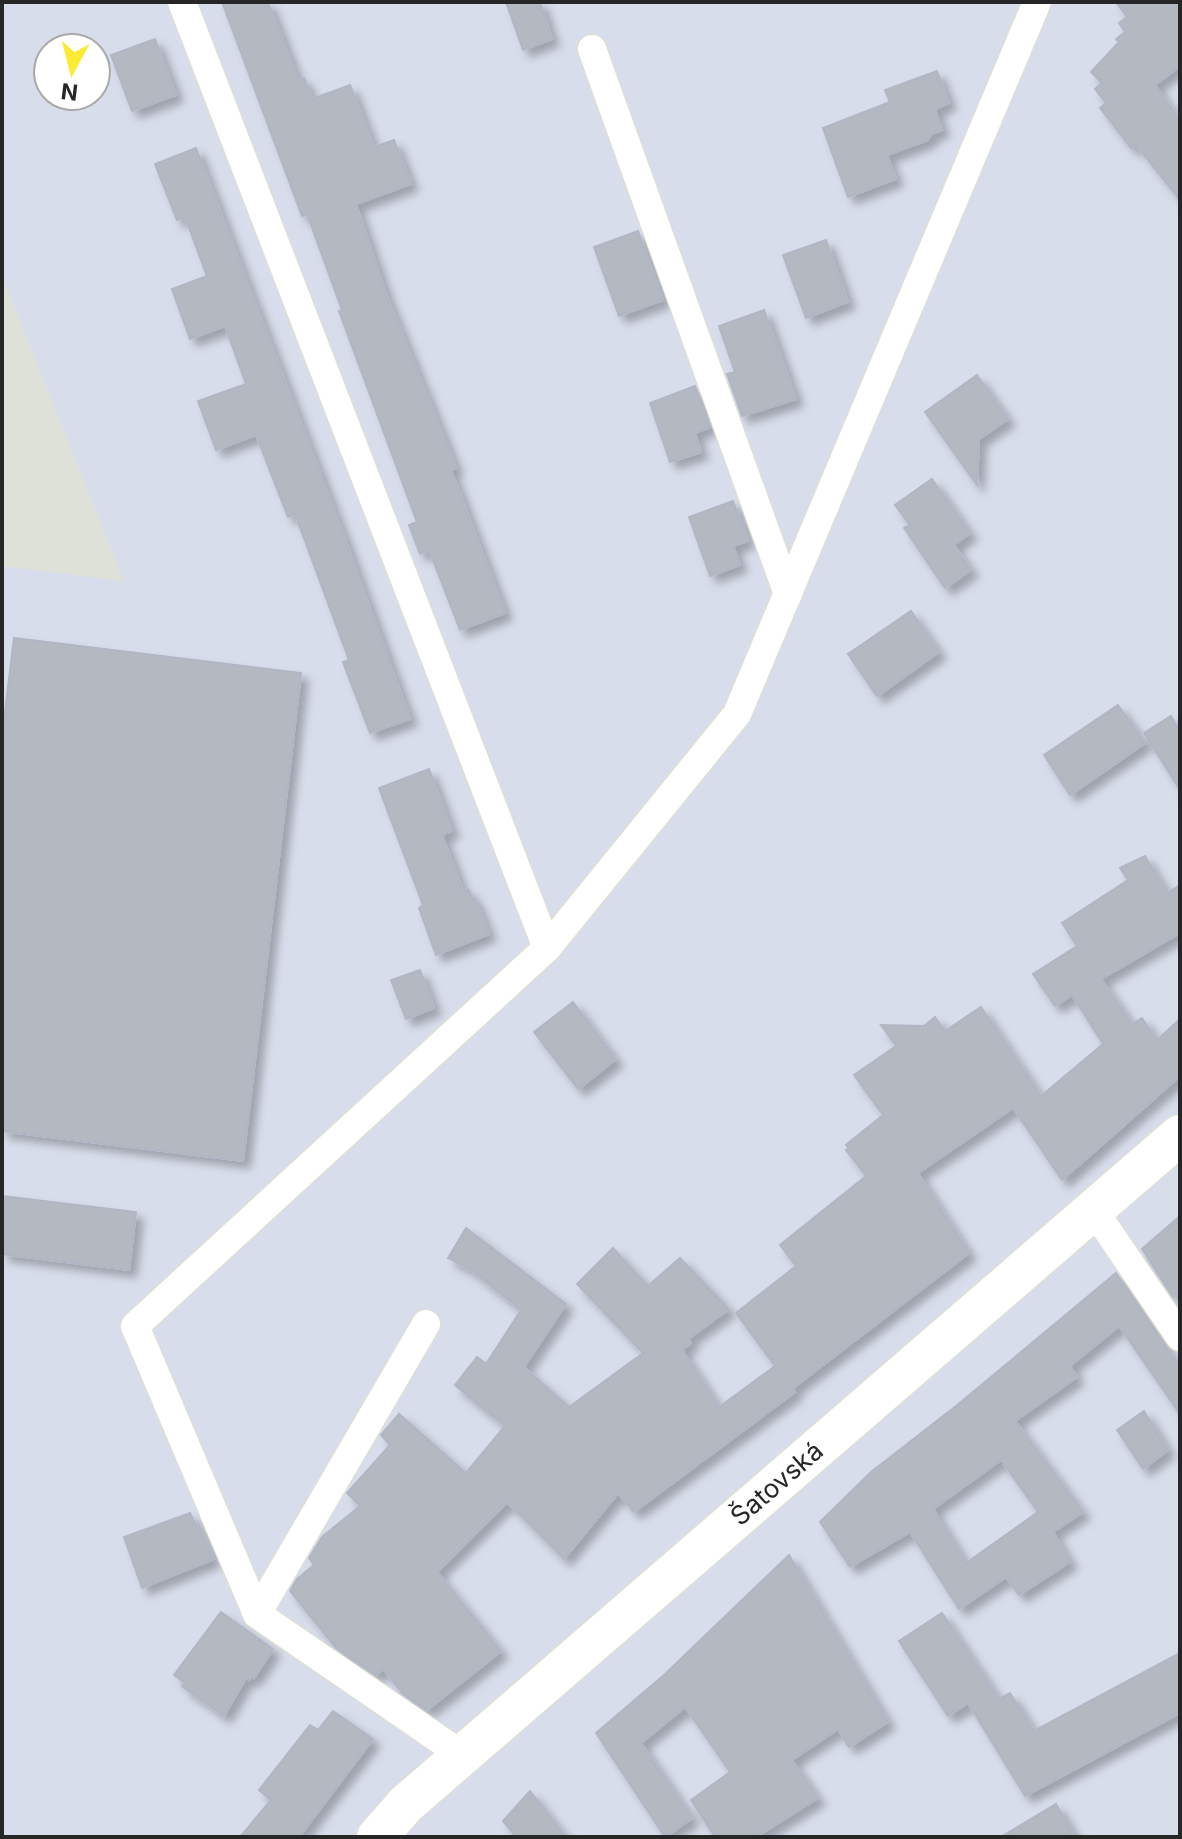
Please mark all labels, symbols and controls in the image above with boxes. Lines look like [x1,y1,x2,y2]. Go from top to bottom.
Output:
north arrow [32,32,112,112]
text: N [60,78,79,106]
street label: Šatovská [724,1435,829,1531]

